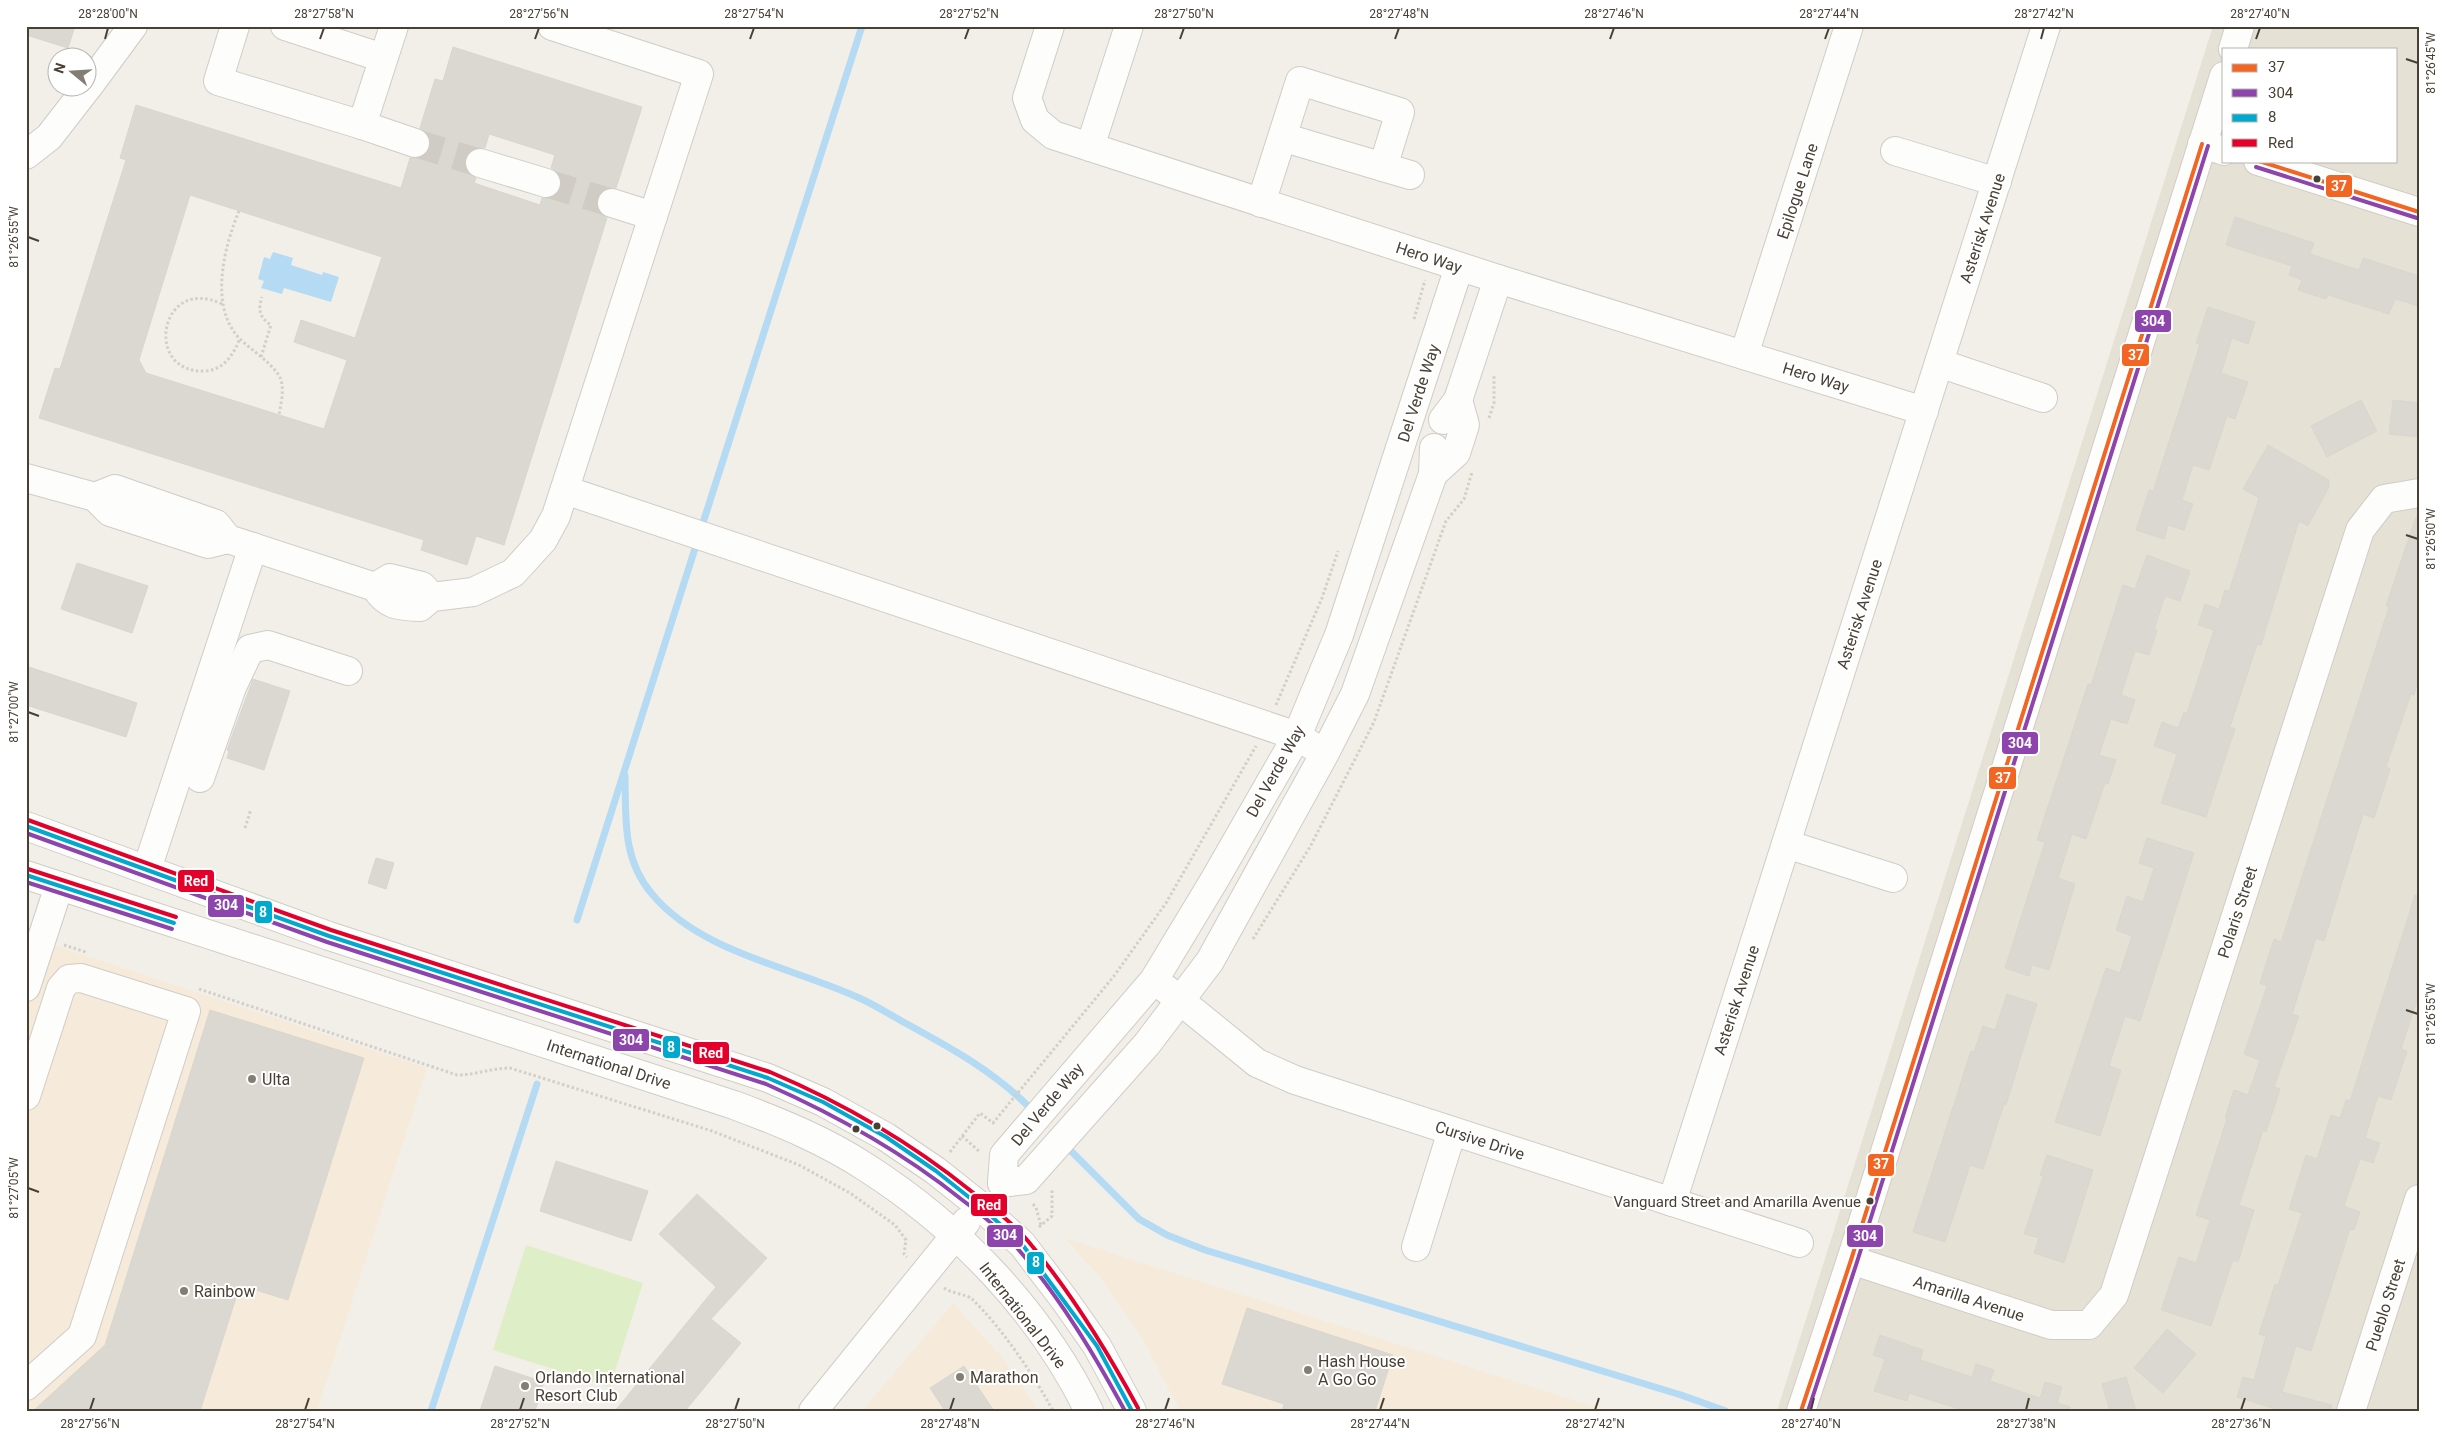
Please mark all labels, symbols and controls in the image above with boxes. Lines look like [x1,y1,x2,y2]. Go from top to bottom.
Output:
text: 28°28'00"N [78,7,138,21]
text: 28°27'58"N [294,7,354,21]
text: 28°27'56"N [509,7,569,21]
text: 28°27'54"N [724,7,784,21]
text: 28°27'52"N [939,7,999,21]
text: 28°27'50"N [1154,7,1214,21]
text: 28°27'48"N [1369,7,1429,21]
text: 28°27'46"N [1584,7,1644,21]
text: 28°27'44"N [1799,7,1859,21]
text: 28°27'42"N [2014,7,2074,21]
text: 28°27'40"N [2230,7,2290,21]
text: 81°26'45"W [2424,32,2438,94]
north arrow [48,48,98,98]
legend [2222,48,2398,162]
text: 37 [2268,58,2285,76]
text: N [50,61,69,75]
text: 304 [2268,84,2294,102]
text: 8 [2268,108,2276,126]
text: Red [2268,134,2294,152]
street label: Epilogue Lane [1773,141,1822,242]
street label: Asterisk Avenue [1956,171,2009,285]
unlabelled marker [2312,174,2322,184]
line badge: 37 [2325,174,2353,198]
text: 37 [2331,178,2347,194]
text: 81°26'55"W [7,206,21,268]
street label: Hero Way [1393,238,1465,277]
line badge: 304 [2134,309,2172,333]
text: 304 [2141,313,2165,329]
street label: Del Verde Way [1394,341,1443,445]
line badge: 37 [2121,343,2150,367]
text: 37 [2128,347,2144,363]
street label: Hero Way [1780,358,1852,397]
text: 81°26'50"W [2424,508,2438,570]
street label: Asterisk Avenue [1833,557,1886,671]
text: 81°27'00"W [7,681,21,743]
street label: Del Verde Way [1242,722,1309,820]
line badge: 304 [2001,731,2039,755]
text: 304 [2008,735,2032,751]
line badge: 37 [1988,766,2017,790]
text: 37 [1995,770,2011,786]
street label: Polaris Street [2214,864,2261,960]
line badge: Red [177,869,215,893]
text: Red [184,873,208,889]
line badge: 304 [207,894,245,918]
text: 304 [214,897,238,913]
line badge: 8 [254,900,273,924]
text: 8 [259,904,267,920]
street label: Asterisk Avenue [1710,943,1763,1057]
text: 81°26'55"W [2424,983,2438,1045]
line badge: 304 [612,1028,650,1052]
text: 304 [619,1032,643,1048]
street label: International Drive [544,1035,673,1094]
line badge: 8 [662,1035,681,1059]
text: 8 [667,1039,675,1055]
line badge: Red [692,1041,730,1065]
text: Red [699,1045,723,1061]
street label: Del Verde Way [1007,1059,1088,1150]
place label: Ulta [262,1070,290,1089]
marker: Ulta [246,1073,258,1085]
street label: Cursive Drive [1433,1117,1527,1164]
unlabelled marker [872,1121,882,1131]
unlabelled marker [851,1124,861,1134]
line badge: 37 [1867,1153,1895,1177]
text: 37 [1873,1156,1889,1172]
text: 81°27'05"W [7,1157,21,1219]
line badge: Red [970,1193,1008,1217]
place label: Vanguard Street and Amarilla Avenue [1613,1193,1861,1211]
marker: Vanguard Street and Amarilla Avenue [1865,1196,1875,1206]
text: Red [977,1197,1001,1213]
line badge: 304 [986,1224,1024,1248]
line badge: 304 [1846,1224,1884,1248]
text: 304 [993,1227,1017,1243]
text: 304 [1853,1228,1877,1244]
line badge: 8 [1026,1251,1045,1275]
text: 8 [1032,1254,1040,1270]
street label: Pueblo Street [2362,1257,2409,1354]
street label: International Drive [975,1258,1070,1372]
street label: Amarilla Avenue [1911,1272,2027,1325]
place label: Rainbow [194,1282,255,1301]
marker: Rainbow [178,1285,190,1297]
place label: Hash House A Go Go [1318,1352,1405,1389]
marker: Hash House A Go Go [1302,1364,1314,1376]
place label: Orlando International Resort Club [535,1368,685,1405]
place label: Marathon [970,1368,1039,1387]
marker: Marathon [954,1371,966,1383]
marker: Orlando International Resort Club [519,1380,531,1392]
text: 28°27'56"N [60,1417,120,1431]
text: 28°27'54"N [275,1417,335,1431]
text: 28°27'52"N [490,1417,550,1431]
text: 28°27'50"N [705,1417,765,1431]
text: 28°27'48"N [920,1417,980,1431]
text: 28°27'46"N [1135,1417,1195,1431]
text: 28°27'44"N [1350,1417,1410,1431]
text: 28°27'42"N [1565,1417,1625,1431]
text: 28°27'40"N [1781,1417,1841,1431]
text: 28°27'38"N [1996,1417,2056,1431]
text: 28°27'36"N [2211,1417,2271,1431]

